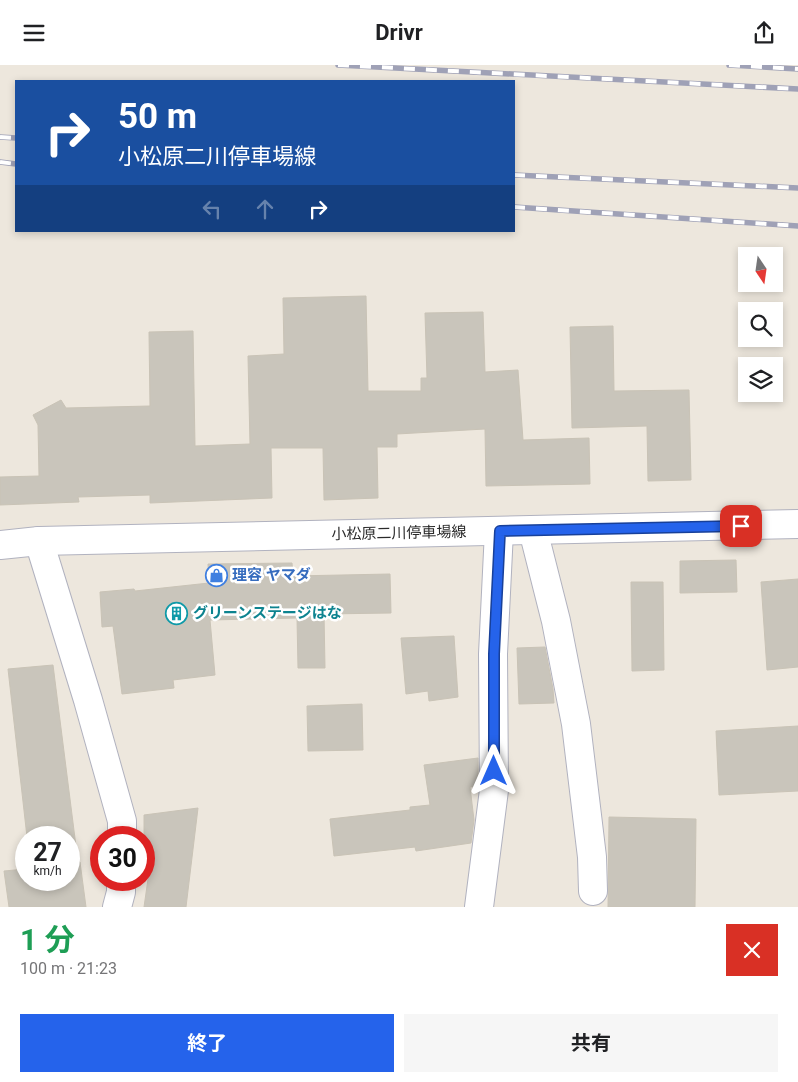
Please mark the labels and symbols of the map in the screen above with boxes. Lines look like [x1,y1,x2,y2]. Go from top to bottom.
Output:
north arrow [738,247,782,293]
pin [720,505,762,547]
street label: 小松原二川停車場線 [331,523,467,543]
shop icon: 理容 ヤマダ [204,563,228,587]
place label: 理容 ヤマダ [232,566,311,584]
building icon: グリーンステージはな [165,601,189,625]
place label: グリーンステージはな [193,604,342,622]
position arrow [467,744,519,796]
speed limit sign: 30 [90,826,155,891]

